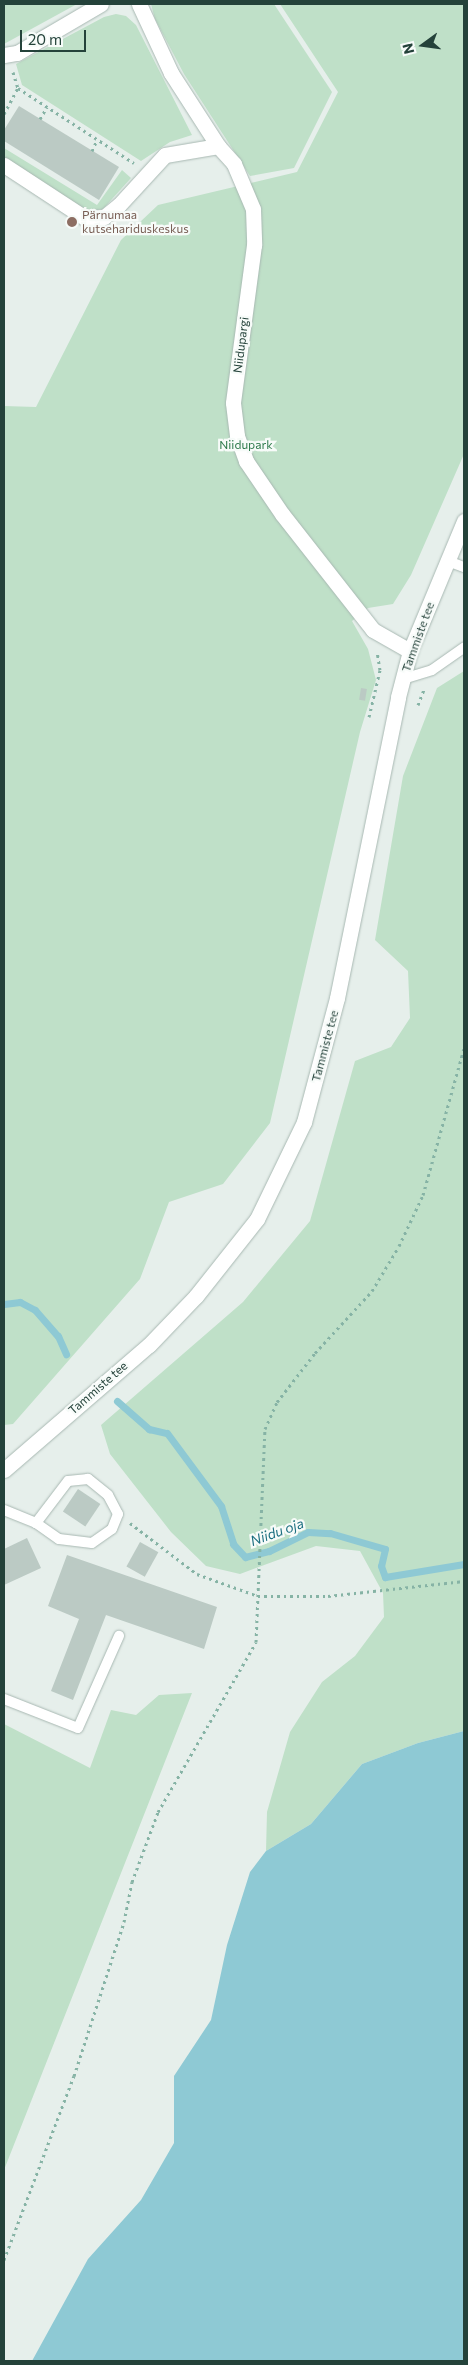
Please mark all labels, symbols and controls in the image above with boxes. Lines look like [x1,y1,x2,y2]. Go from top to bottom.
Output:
scale bar [22,20,89,52]
north arrow [398,20,448,70]
text: 20 m [28,30,62,48]
text: N [398,42,417,56]
place label: Pärnumaa kutsehariduskeskus [82,208,189,236]
marker: Pärnumaa kutsehariduskeskus [66,216,78,228]
street label: Niidupargi [230,316,252,374]
park label: Niidupark [219,438,273,452]
street label: Tammiste tee [399,600,437,674]
street label: Tammiste tee [309,1009,341,1083]
street label: Tammiste tee [66,1359,130,1417]
water label: Niidu oja [248,1515,306,1549]

